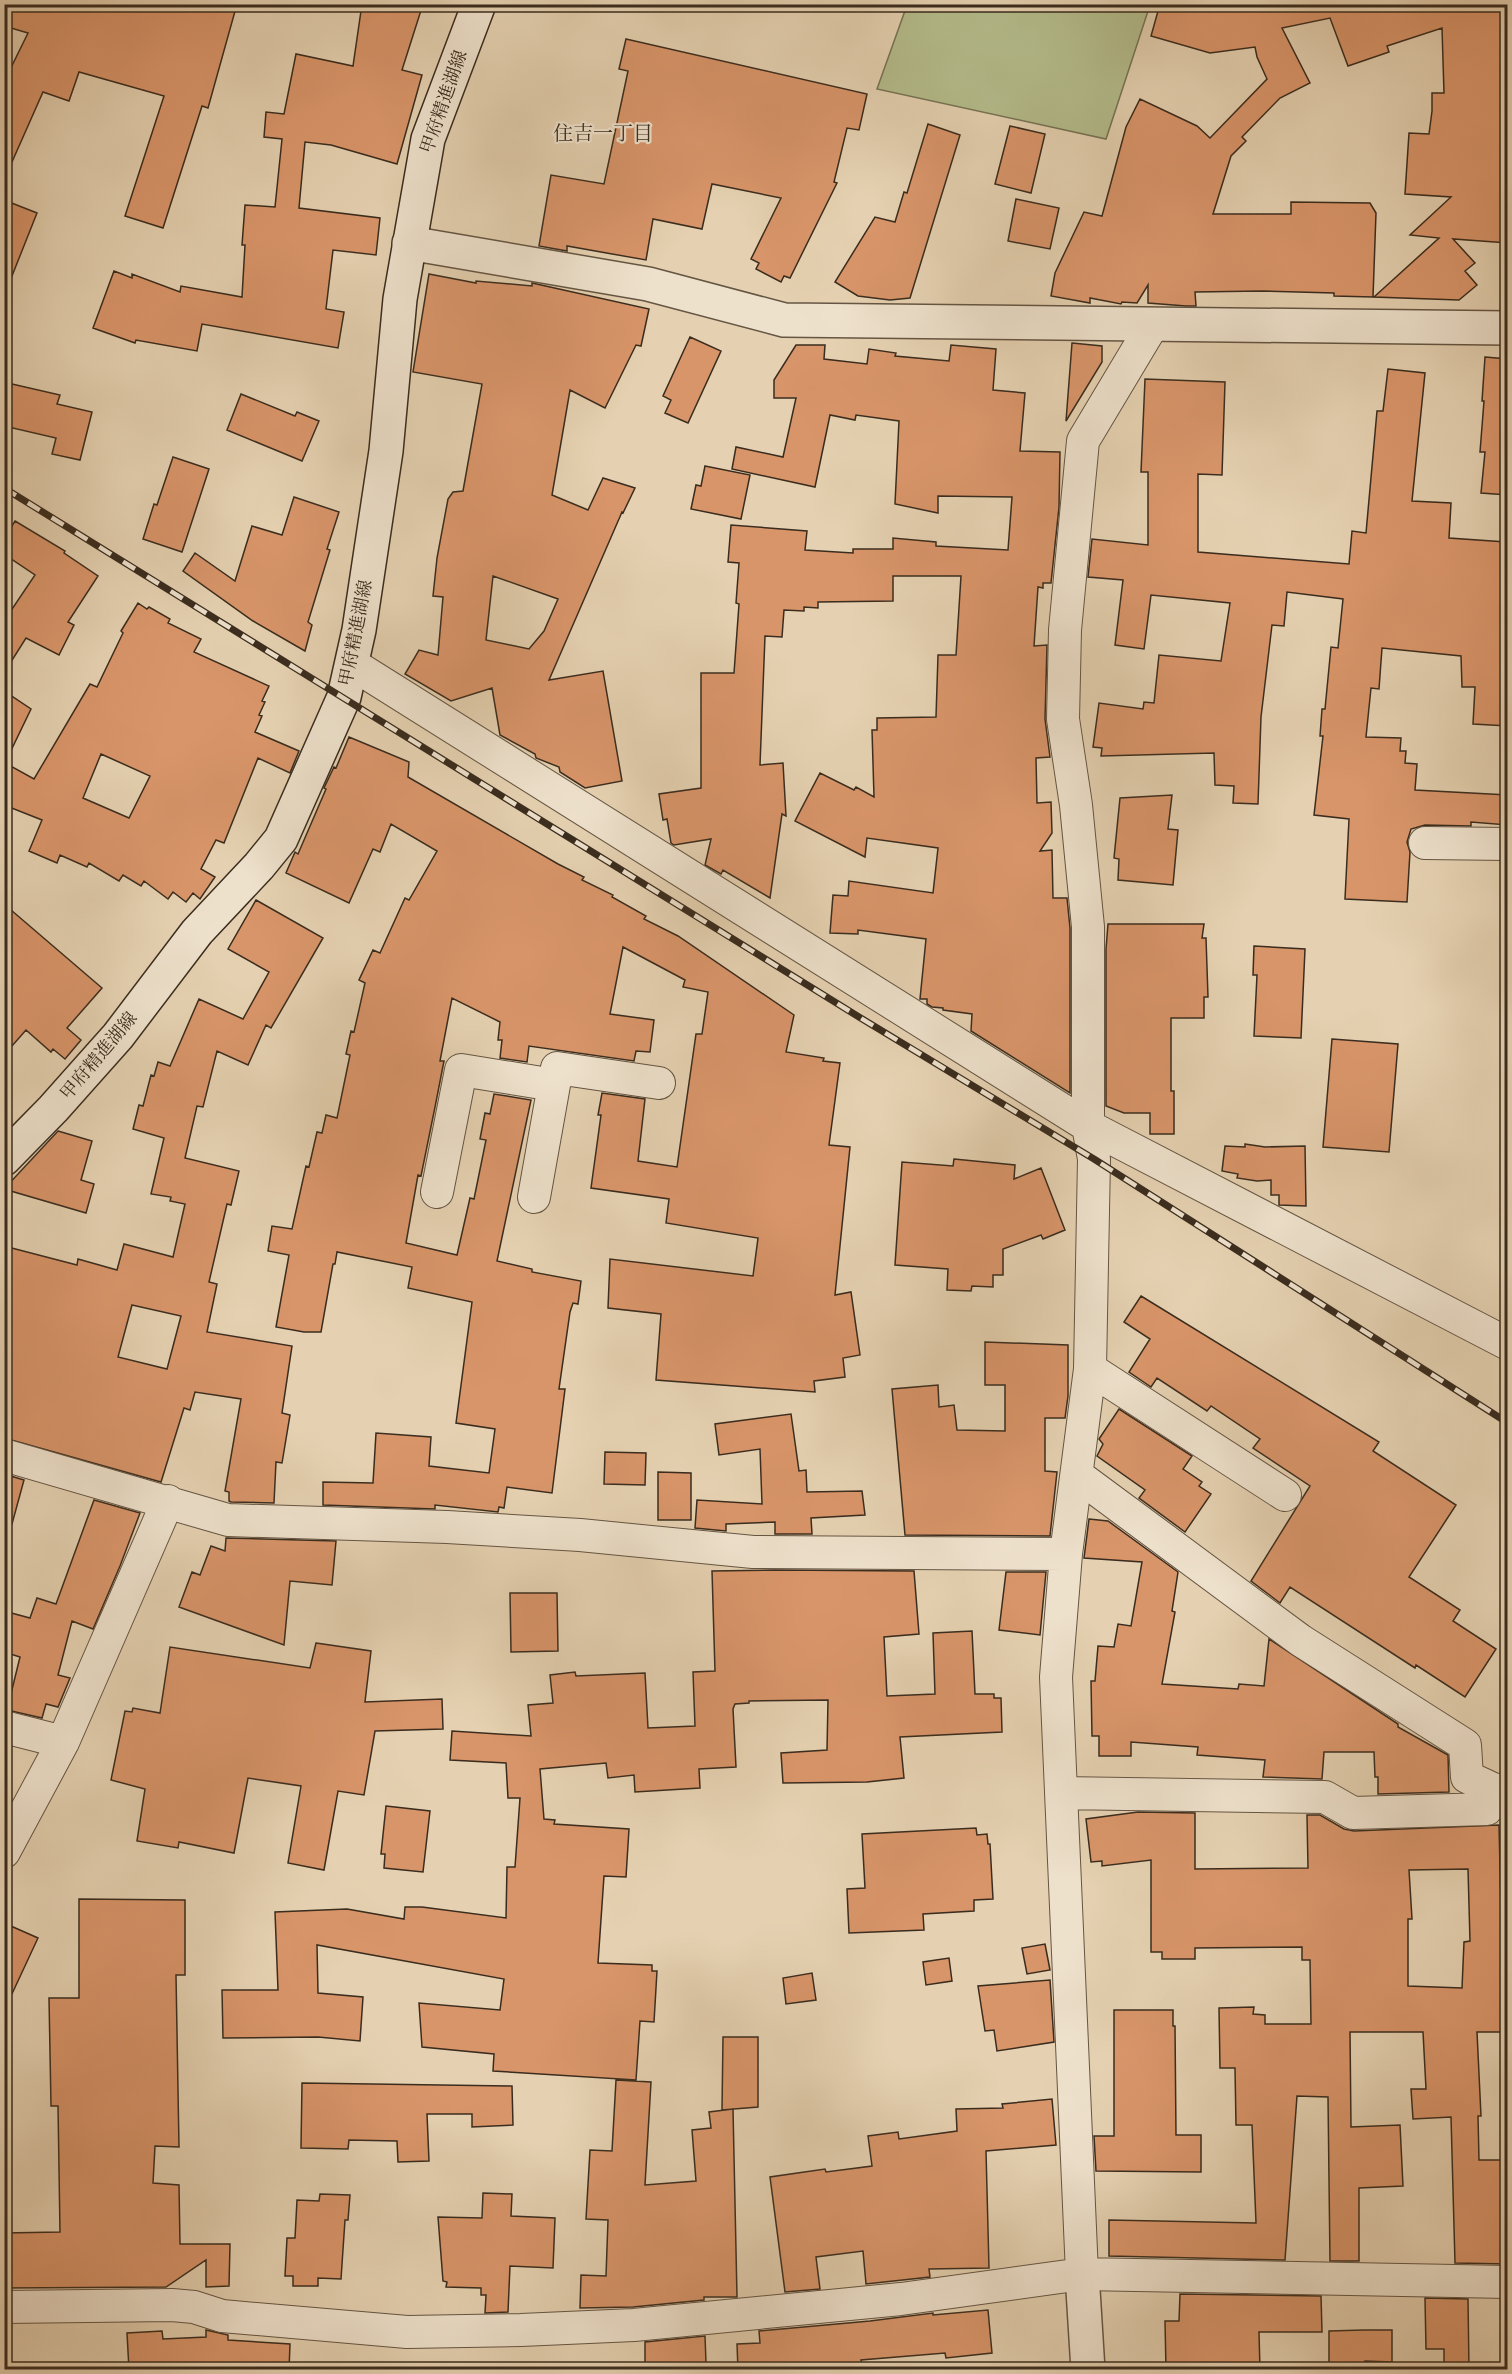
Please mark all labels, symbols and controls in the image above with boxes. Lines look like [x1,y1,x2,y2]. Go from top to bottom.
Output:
street label: 甲府精進湖線 [415,47,473,157]
district label: 住吉一丁目 [553,120,653,147]
street label: 甲府精進湖線 [333,578,379,688]
street label: 甲府精進湖線 [55,1007,143,1105]

